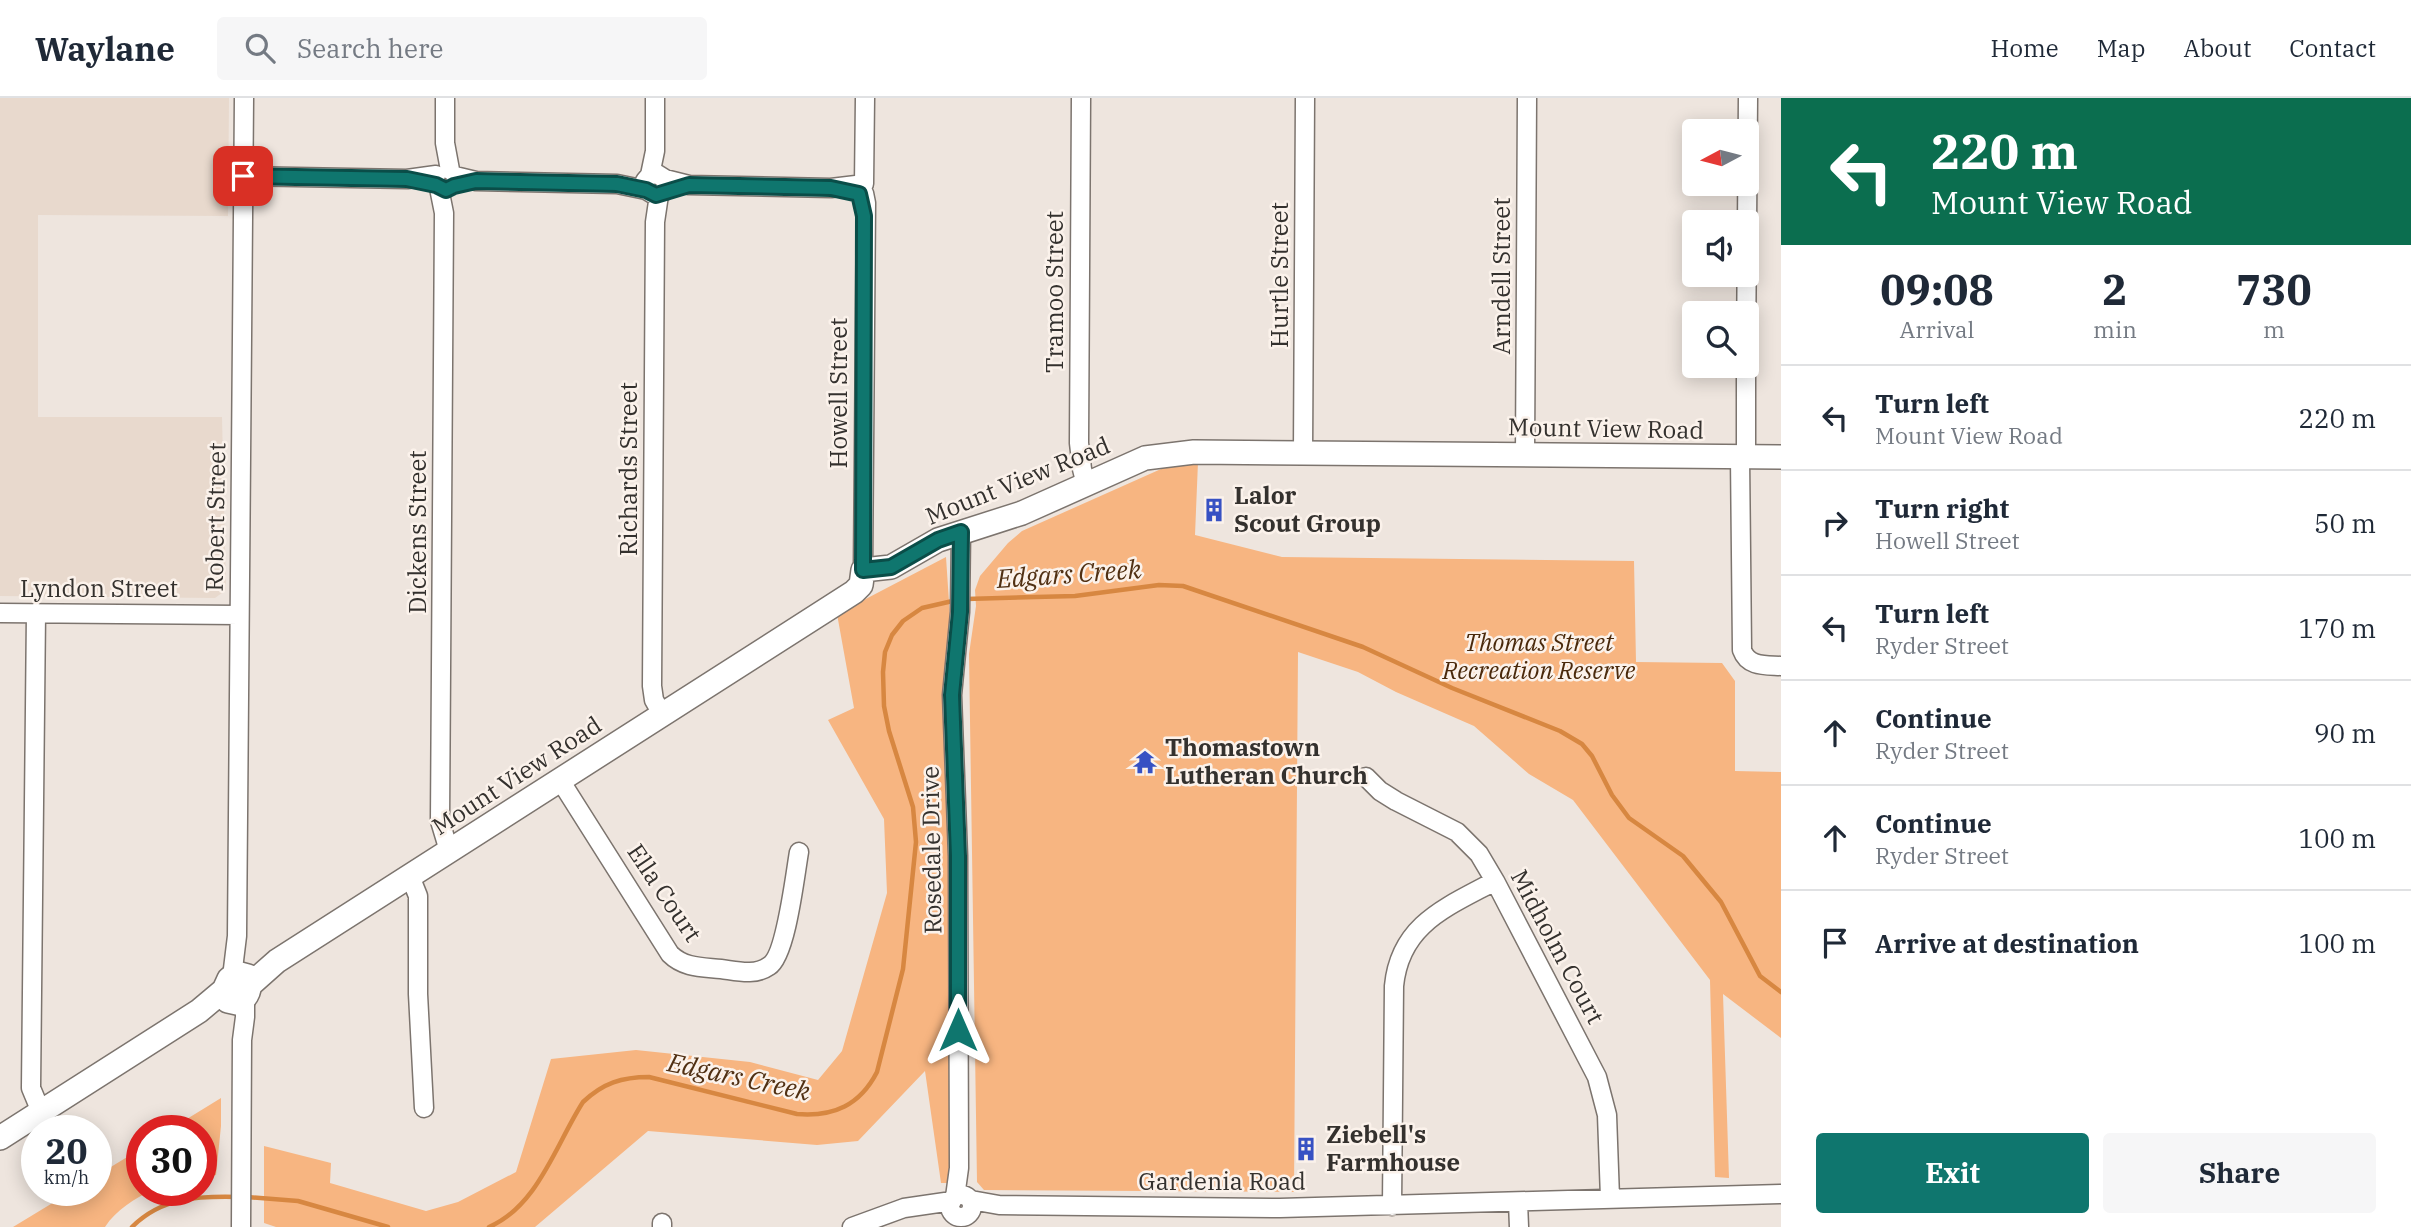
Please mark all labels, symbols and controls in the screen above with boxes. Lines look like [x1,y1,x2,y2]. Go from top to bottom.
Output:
search box [217,17,707,80]
text: Waylane [35,27,175,70]
icon: search [241,29,279,67]
text: Search here [297,31,443,65]
text: Home [1991,32,2059,64]
text: Map [2097,32,2145,64]
text: About [2183,32,2251,64]
text: Contact [2289,32,2376,64]
north arrow [1682,119,1759,196]
map controls [1682,119,1759,378]
text: 220 m [1931,119,2078,182]
icon: left [1816,126,1907,217]
pin [213,146,273,206]
icon: arrive [224,157,262,195]
text: Mount View Road [1931,181,2192,223]
street label: Arndell Street [1485,197,1517,355]
street label: Hurtle Street [1263,202,1295,348]
button: sound [1682,210,1759,287]
street label: Tramoo Street [1038,211,1070,373]
text: 09:08 [1880,262,1994,317]
text: 2 [2102,262,2128,317]
text: 730 [2236,262,2312,317]
button: search [1682,301,1759,378]
text: Arrival [1900,314,1974,344]
text: min [2093,314,2137,344]
text: m [2263,314,2285,344]
street label: Howell Street [822,318,854,468]
street label: Richards Street [612,382,644,556]
text: Turn left [1875,386,1989,420]
icon: left [1816,399,1854,437]
text: 220 m [2298,401,2376,435]
street label: Mount View Road [1508,410,1704,446]
text: Mount View Road [1875,420,2063,450]
street label: Mount View Road [921,429,1115,532]
street label: Robert Street [198,442,232,592]
street label: Dickens Street [401,450,433,614]
place label: Lalor Scout Group [1234,479,1381,539]
text: Turn right [1875,491,2009,525]
building icon: Lalor Scout Group [1200,496,1228,524]
icon: right [1816,504,1854,542]
text: 50 m [2314,506,2376,540]
text: Howell Street [1875,525,2020,555]
water label: Edgars Creek [994,551,1143,595]
street label: Lyndon Street [20,572,178,604]
text: Turn left [1875,596,1989,630]
icon: left [1816,609,1854,647]
text: 170 m [2298,611,2376,645]
park label: Thomas Street Recreation Reserve [1442,626,1636,686]
text: Ryder Street [1875,630,2009,660]
text: Continue [1875,701,1992,735]
street label: Mount View Road [426,708,607,842]
icon: ahead [1816,714,1854,752]
text: 90 m [2314,716,2376,750]
place label: Thomastown Lutheran Church [1165,731,1368,791]
text: Ryder Street [1875,735,2009,765]
temple icon: Thomastown Lutheran Church [1131,748,1159,776]
street label: Rosedale Drive [914,766,948,934]
text: Continue [1875,806,1992,840]
icon: ahead [1816,819,1854,857]
text: 100 m [2298,821,2376,855]
street label: Ella Court [620,837,709,948]
text: Ryder Street [1875,840,2009,870]
street label: Midholm Court [1504,864,1612,1029]
icon: arrive [1816,924,1854,962]
text: Arrive at destination [1875,926,2139,960]
text: 100 m [2298,926,2376,960]
position arrow [921,993,995,1067]
water label: Edgars Creek [664,1044,814,1108]
speed limit sign: 30 [126,1115,217,1206]
place label: Ziebell's Farmhouse [1326,1118,1460,1178]
text: 20 [45,1128,88,1174]
button: Exit [1816,1133,2089,1213]
button: Share [2103,1133,2376,1213]
building icon: Ziebell's Farmhouse [1292,1135,1320,1163]
street label: Gardenia Road [1138,1165,1306,1197]
text: km/h [44,1166,89,1189]

